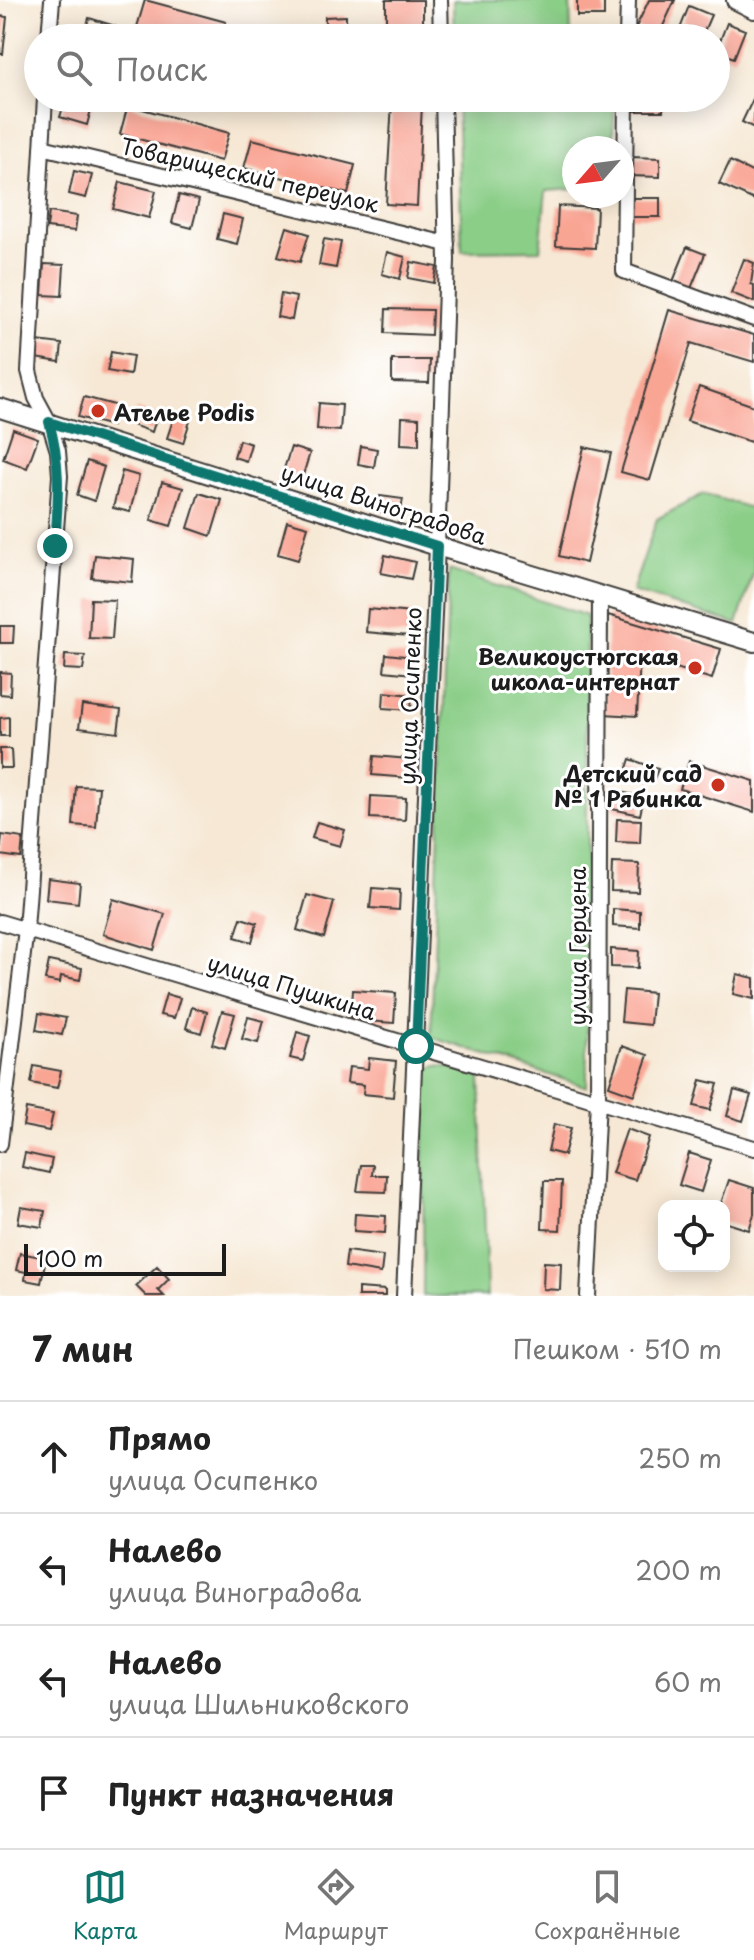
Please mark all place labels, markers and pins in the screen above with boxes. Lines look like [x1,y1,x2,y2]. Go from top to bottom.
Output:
place label: Ателье Podis [114,395,255,428]
marker: Ателье Podis [89,402,107,420]
place label: Великоустюгская школа-интернат [478,639,680,697]
marker: Великоустюгская школа-интернат [686,659,704,677]
place label: Детский сад № 1 Рябинка [554,756,702,814]
marker: Детский сад № 1 Рябинка [709,776,727,794]

